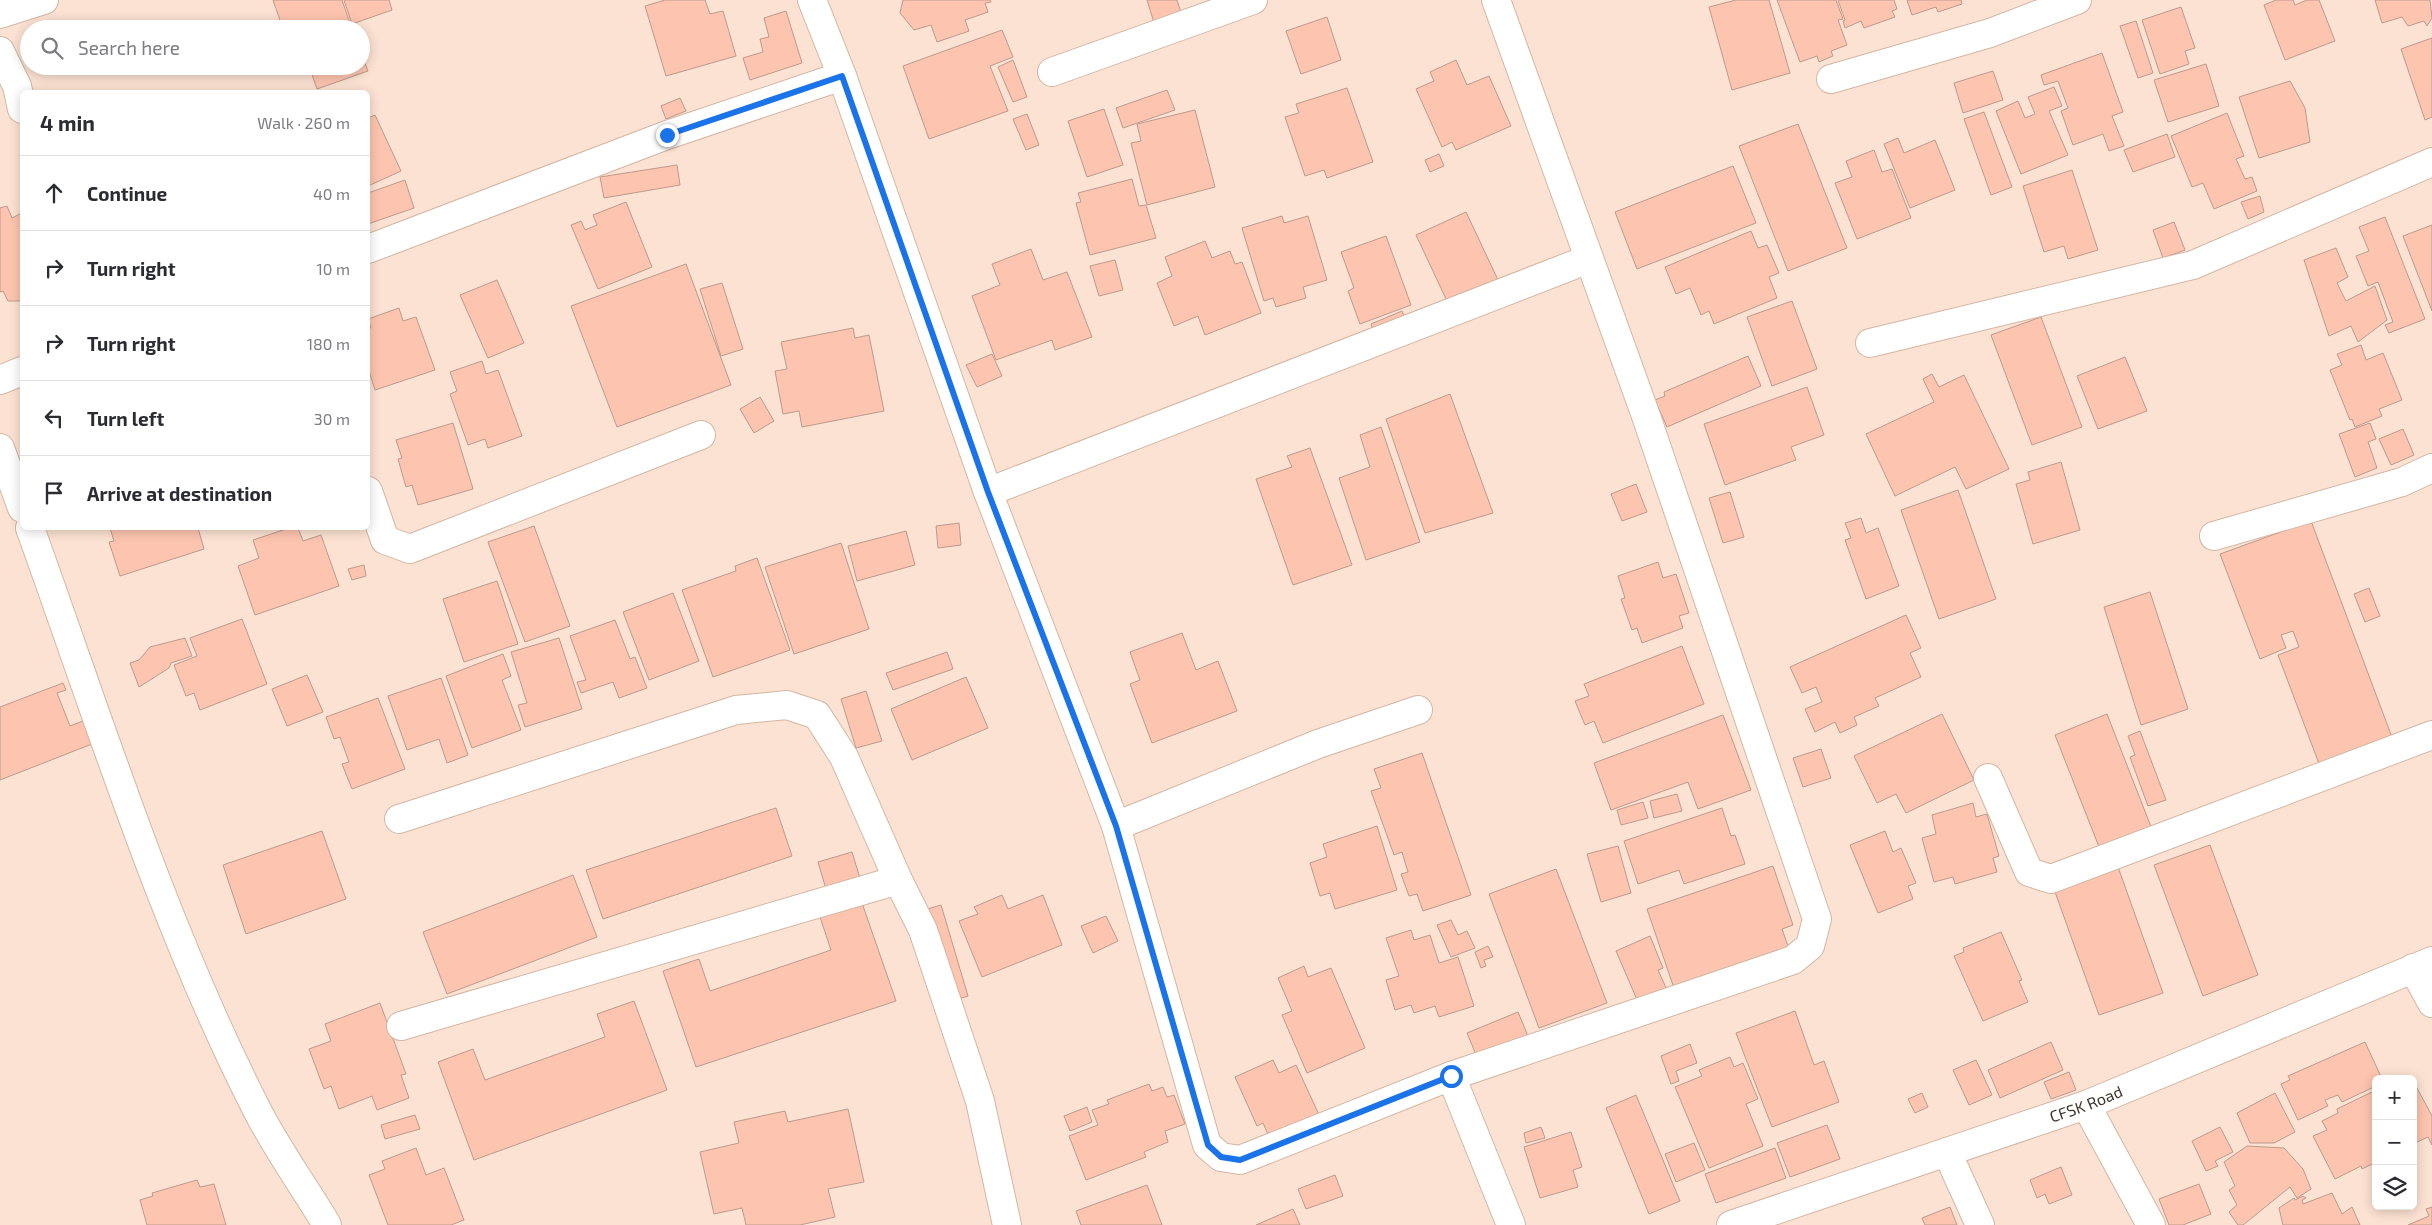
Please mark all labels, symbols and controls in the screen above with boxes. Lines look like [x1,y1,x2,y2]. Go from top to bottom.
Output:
search box [20,20,370,75]
icon: search [38,34,66,62]
text: Search here [78,36,180,59]
text: 4 min [40,110,95,135]
text: Walk · 260 m [257,113,350,132]
route end [656,124,679,147]
icon: ahead [40,179,68,207]
text: Continue [87,182,167,205]
text: 40 m [313,184,350,203]
icon: right [40,254,68,282]
text: Turn right [87,257,175,280]
text: 10 m [316,259,350,278]
icon: right [40,329,68,357]
text: Turn right [87,332,175,355]
text: 180 m [307,334,350,353]
icon: left [40,404,68,432]
text: Turn left [87,407,164,430]
text: 30 m [314,409,350,428]
icon: arrive [40,479,68,507]
text: Arrive at destination [87,482,272,505]
route start [1440,1065,1463,1088]
map controls [2372,1075,2417,1210]
button: + [2372,1075,2417,1120]
street label: CFSK Road [2047,1081,2125,1126]
button: − [2372,1120,2417,1165]
button: layers [2372,1165,2417,1210]

